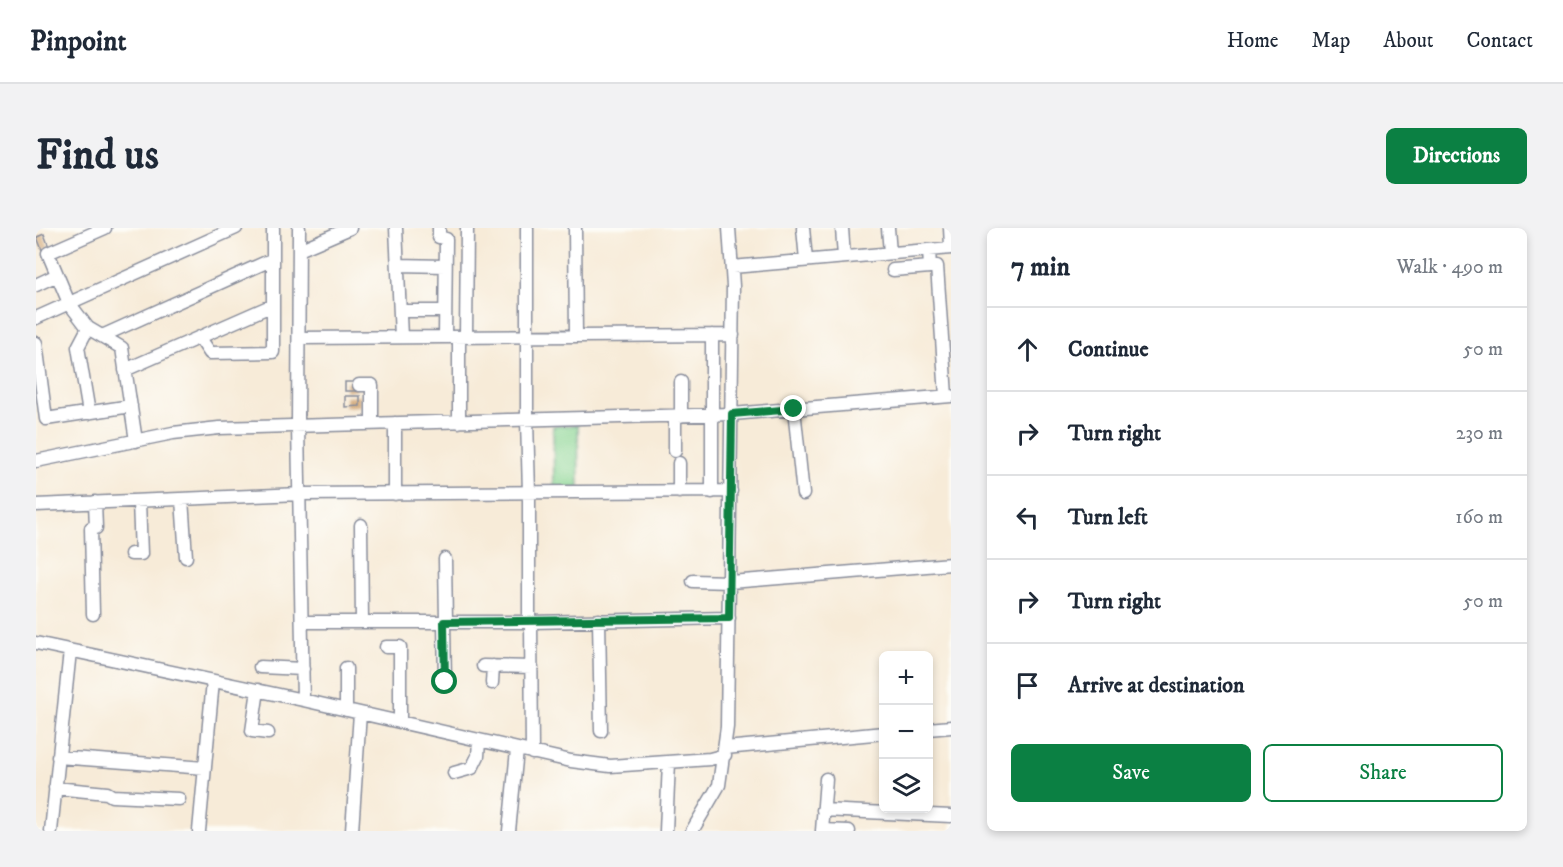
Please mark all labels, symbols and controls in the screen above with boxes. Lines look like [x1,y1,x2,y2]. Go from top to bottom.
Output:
text: Pinpoint [30,24,126,59]
text: Home [1227,28,1279,54]
text: Map [1312,28,1350,54]
text: About [1383,28,1434,54]
text: Contact [1467,28,1533,54]
button: Directions [1386,128,1527,184]
text: Find us [36,130,159,182]
text: 7 min [1011,251,1070,284]
text: Walk · 490 m [1396,255,1503,280]
icon: ahead [1011,333,1044,366]
text: Continue [1068,336,1149,363]
text: 50 m [1463,337,1503,362]
route end [780,395,806,421]
icon: right [1011,417,1044,450]
text: Turn right [1068,420,1161,447]
text: 230 m [1456,421,1503,446]
icon: left [1011,501,1044,534]
text: Turn left [1068,504,1148,531]
text: 160 m [1455,505,1503,530]
icon: right [1011,585,1044,618]
text: Turn right [1068,588,1161,615]
text: 50 m [1463,589,1503,614]
map controls [879,651,933,813]
button: + [879,651,933,705]
route start [431,668,457,694]
icon: arrive [1011,669,1044,702]
text: Arrive at destination [1068,672,1245,699]
button: − [879,705,933,759]
button: Save [1011,744,1251,802]
button: Share [1263,744,1503,802]
button: layers [879,759,933,813]

